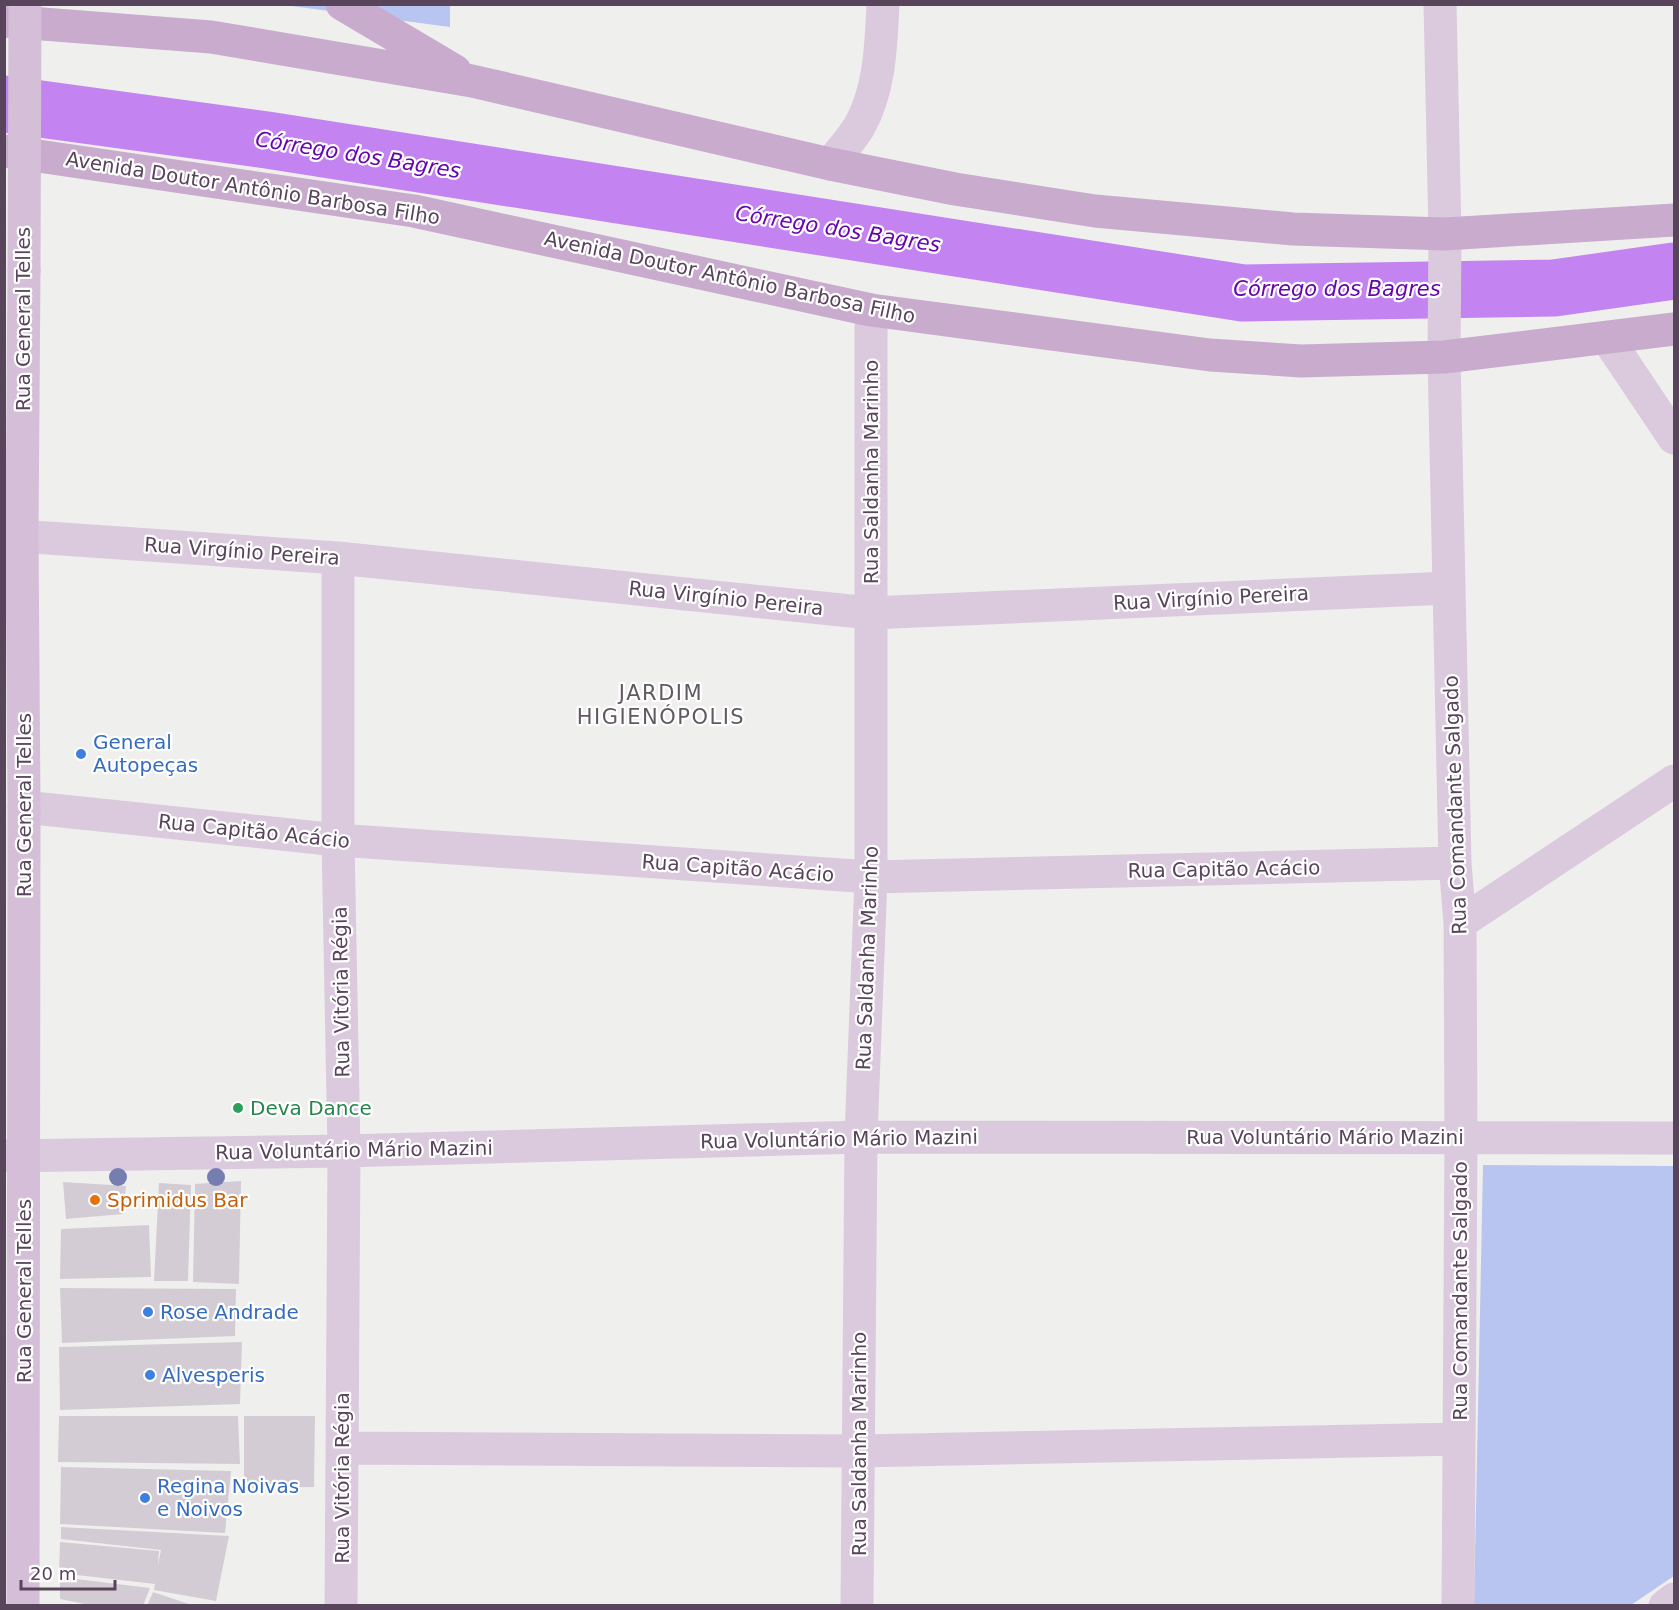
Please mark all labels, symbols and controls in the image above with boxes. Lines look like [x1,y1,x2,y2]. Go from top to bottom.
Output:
water label: Córrego dos Bagres [254,127,462,183]
street label: Avenida Doutor Antônio Barbosa Filho [64,147,442,229]
water label: Córrego dos Bagres [734,201,942,257]
street label: Avenida Doutor Antônio Barbosa Filho [542,226,918,328]
street label: Rua General Telles [11,227,35,411]
water label: Córrego dos Bagres [1233,277,1441,301]
street label: Rua Saldanha Marinho [859,360,883,584]
street label: Rua Virgínio Pereira [143,532,341,570]
street label: Rua Virgínio Pereira [627,576,825,620]
street label: Rua Virgínio Pereira [1113,581,1309,615]
street label: Rua Comandante Salgado [1438,675,1472,935]
district label: JARDIM HIGIENÓPOLIS [577,681,745,729]
street label: Rua General Telles [12,713,36,897]
place label: General Autopeças [93,730,198,777]
marker: General Autopeças [74,747,88,761]
street label: Rua Capitão Acácio [157,809,351,853]
street label: Rua Saldanha Marinho [851,845,883,1071]
street label: Rua Capitão Acácio [641,849,835,887]
street label: Rua Capitão Acácio [1127,855,1321,883]
street label: Rua Vitória Régia [328,906,354,1078]
place label: Deva Dance [250,1096,372,1120]
marker: Deva Dance [231,1101,245,1115]
street label: Rua Voluntário Mário Mazini [700,1125,978,1153]
street label: Rua Voluntário Mário Mazini [1186,1125,1464,1149]
street label: Rua Voluntário Mário Mazini [215,1136,493,1164]
street label: Rua Comandante Salgado [1448,1161,1472,1421]
place label: Sprimidus Bar [107,1188,248,1212]
marker: Sprimidus Bar [88,1193,102,1207]
street label: Rua General Telles [12,1199,36,1383]
place label: Rose Andrade [160,1300,299,1324]
marker: Rose Andrade [141,1305,155,1319]
street label: Rua Saldanha Marinho [847,1332,871,1556]
place label: Alvesperis [162,1363,265,1387]
marker: Alvesperis [143,1368,157,1382]
street label: Rua Vitória Régia [330,1392,354,1564]
place label: Regina Noivas e Noivos [157,1474,299,1521]
marker: Regina Noivas e Noivos [138,1491,152,1505]
scale bar [21,1553,116,1591]
text: 20 m [30,1563,76,1584]

